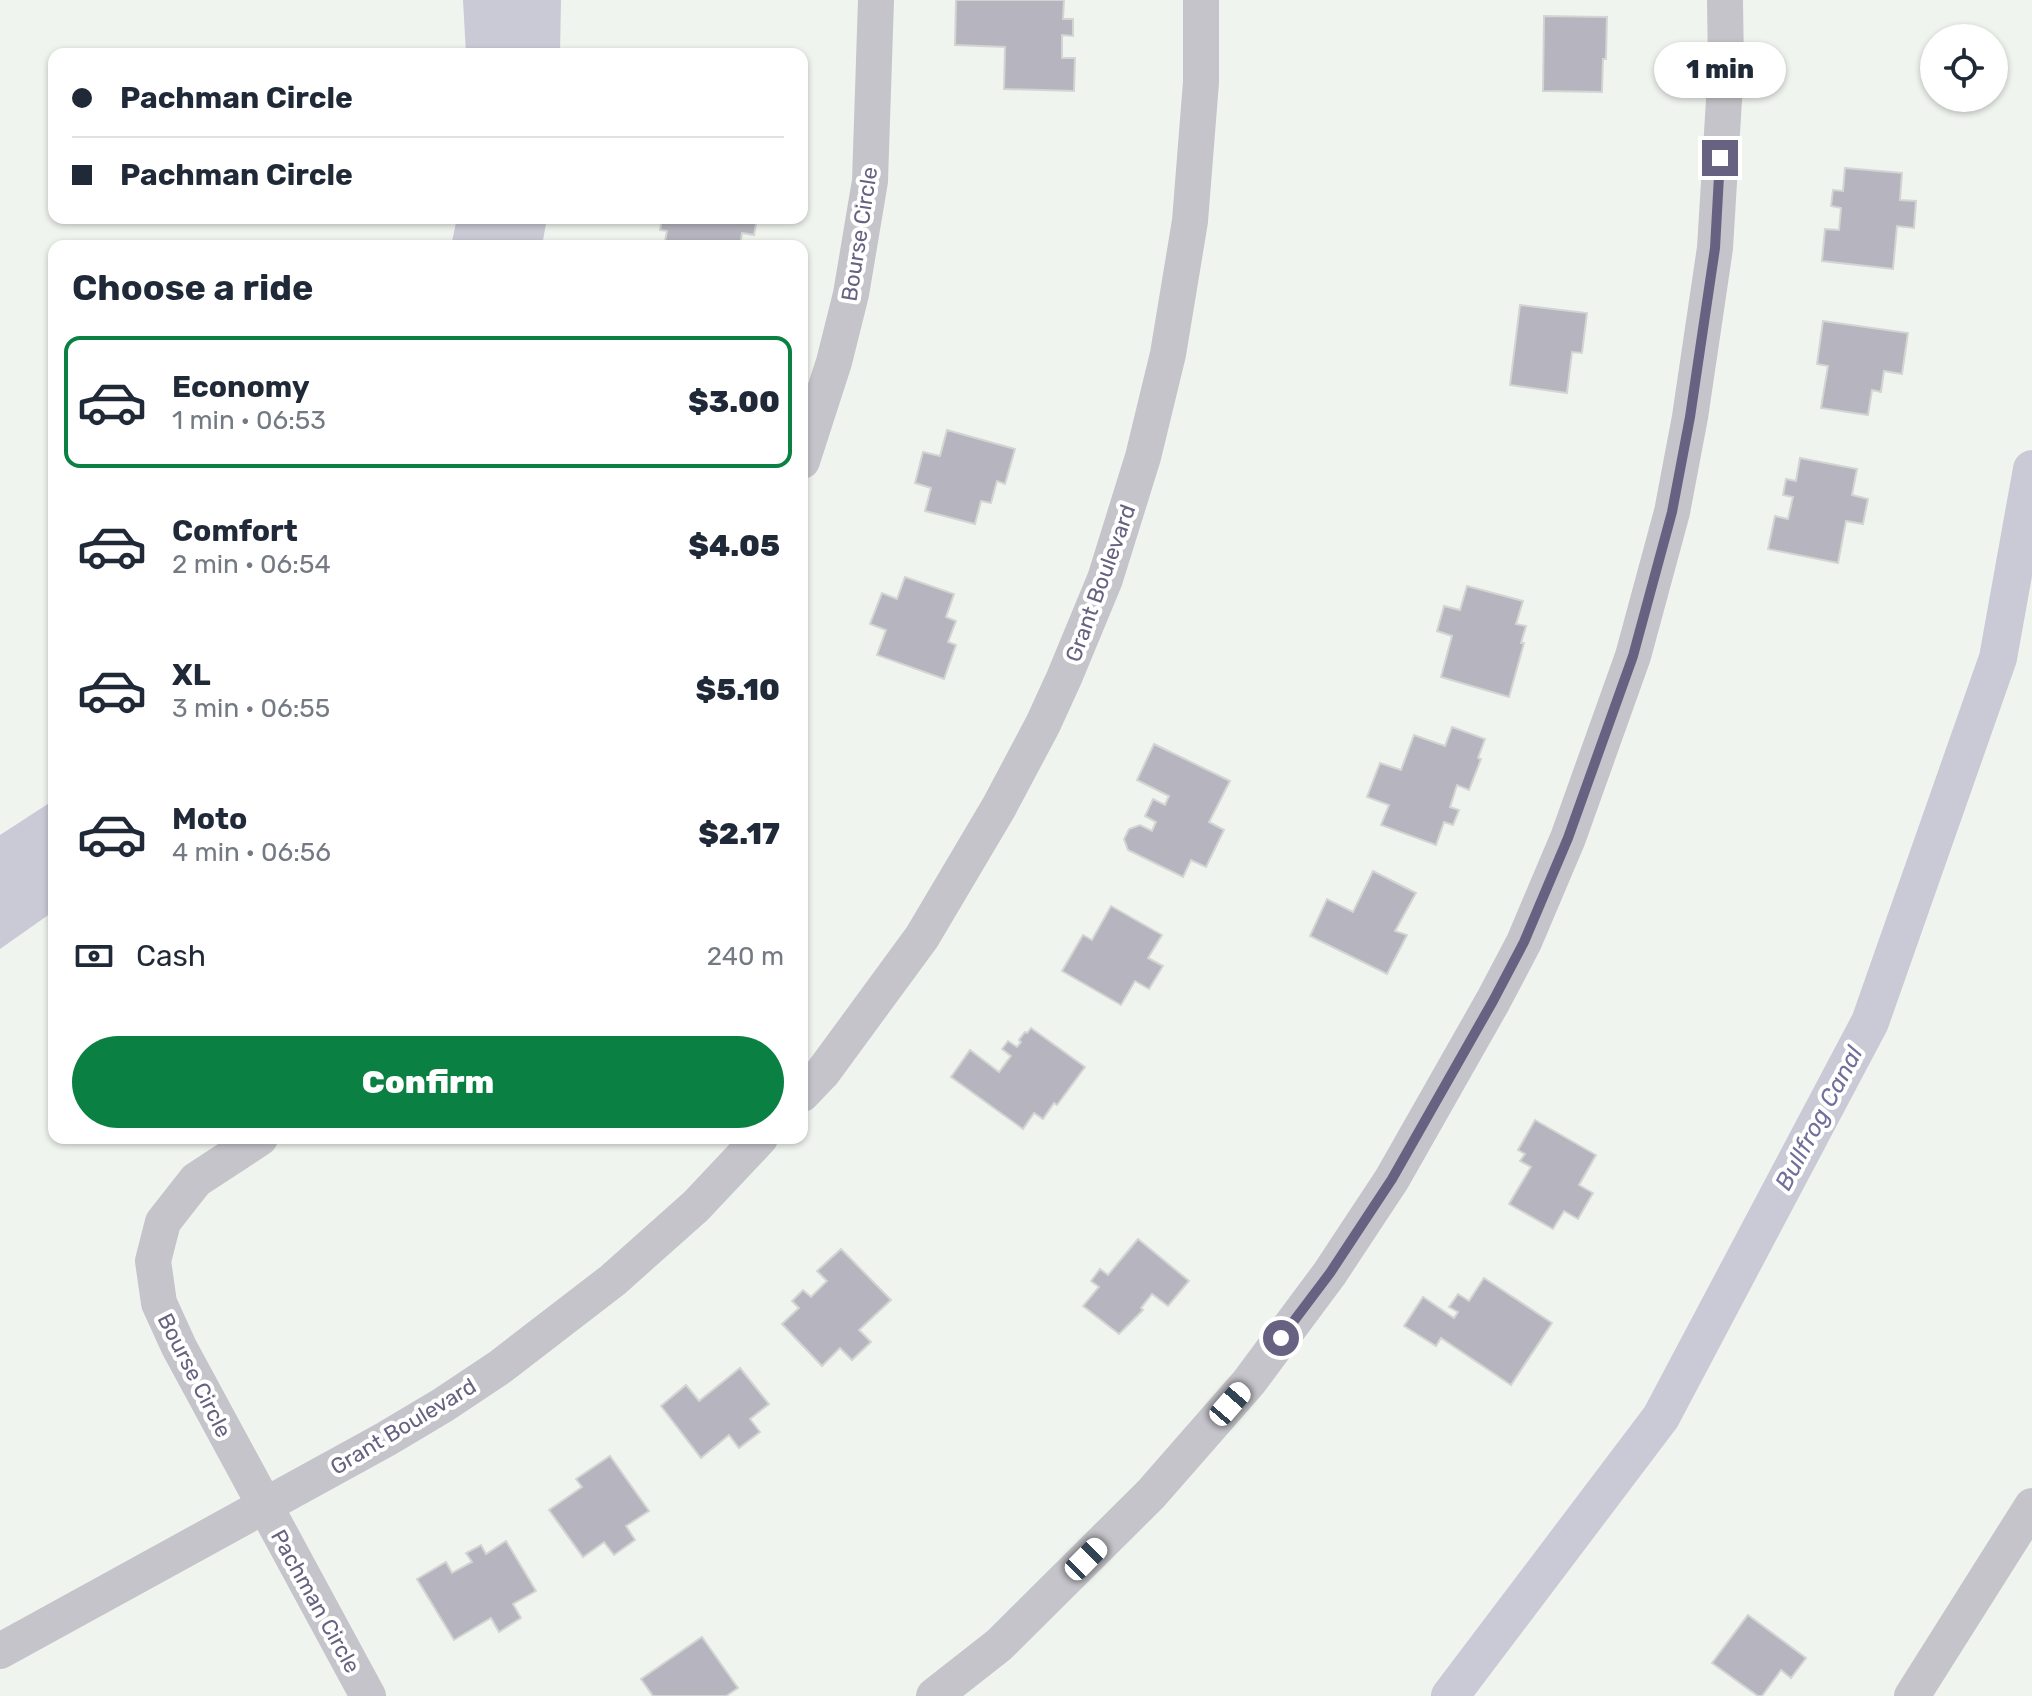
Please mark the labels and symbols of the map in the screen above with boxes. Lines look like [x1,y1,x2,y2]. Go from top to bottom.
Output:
callout: 1 min [1654,42,1786,98]
route end [1702,140,1738,176]
street label: Bourse Circle [836,165,883,303]
street label: Grant Boulevard [1059,501,1141,666]
water label: Bullfrog Canal [1769,1040,1869,1195]
street label: Bourse Circle [152,1309,237,1442]
route start [1263,1320,1299,1356]
street label: Grant Boulevard [325,1372,481,1481]
car [1205,1378,1255,1430]
street label: Pachman Circle [265,1525,366,1678]
car [1061,1534,1111,1584]

